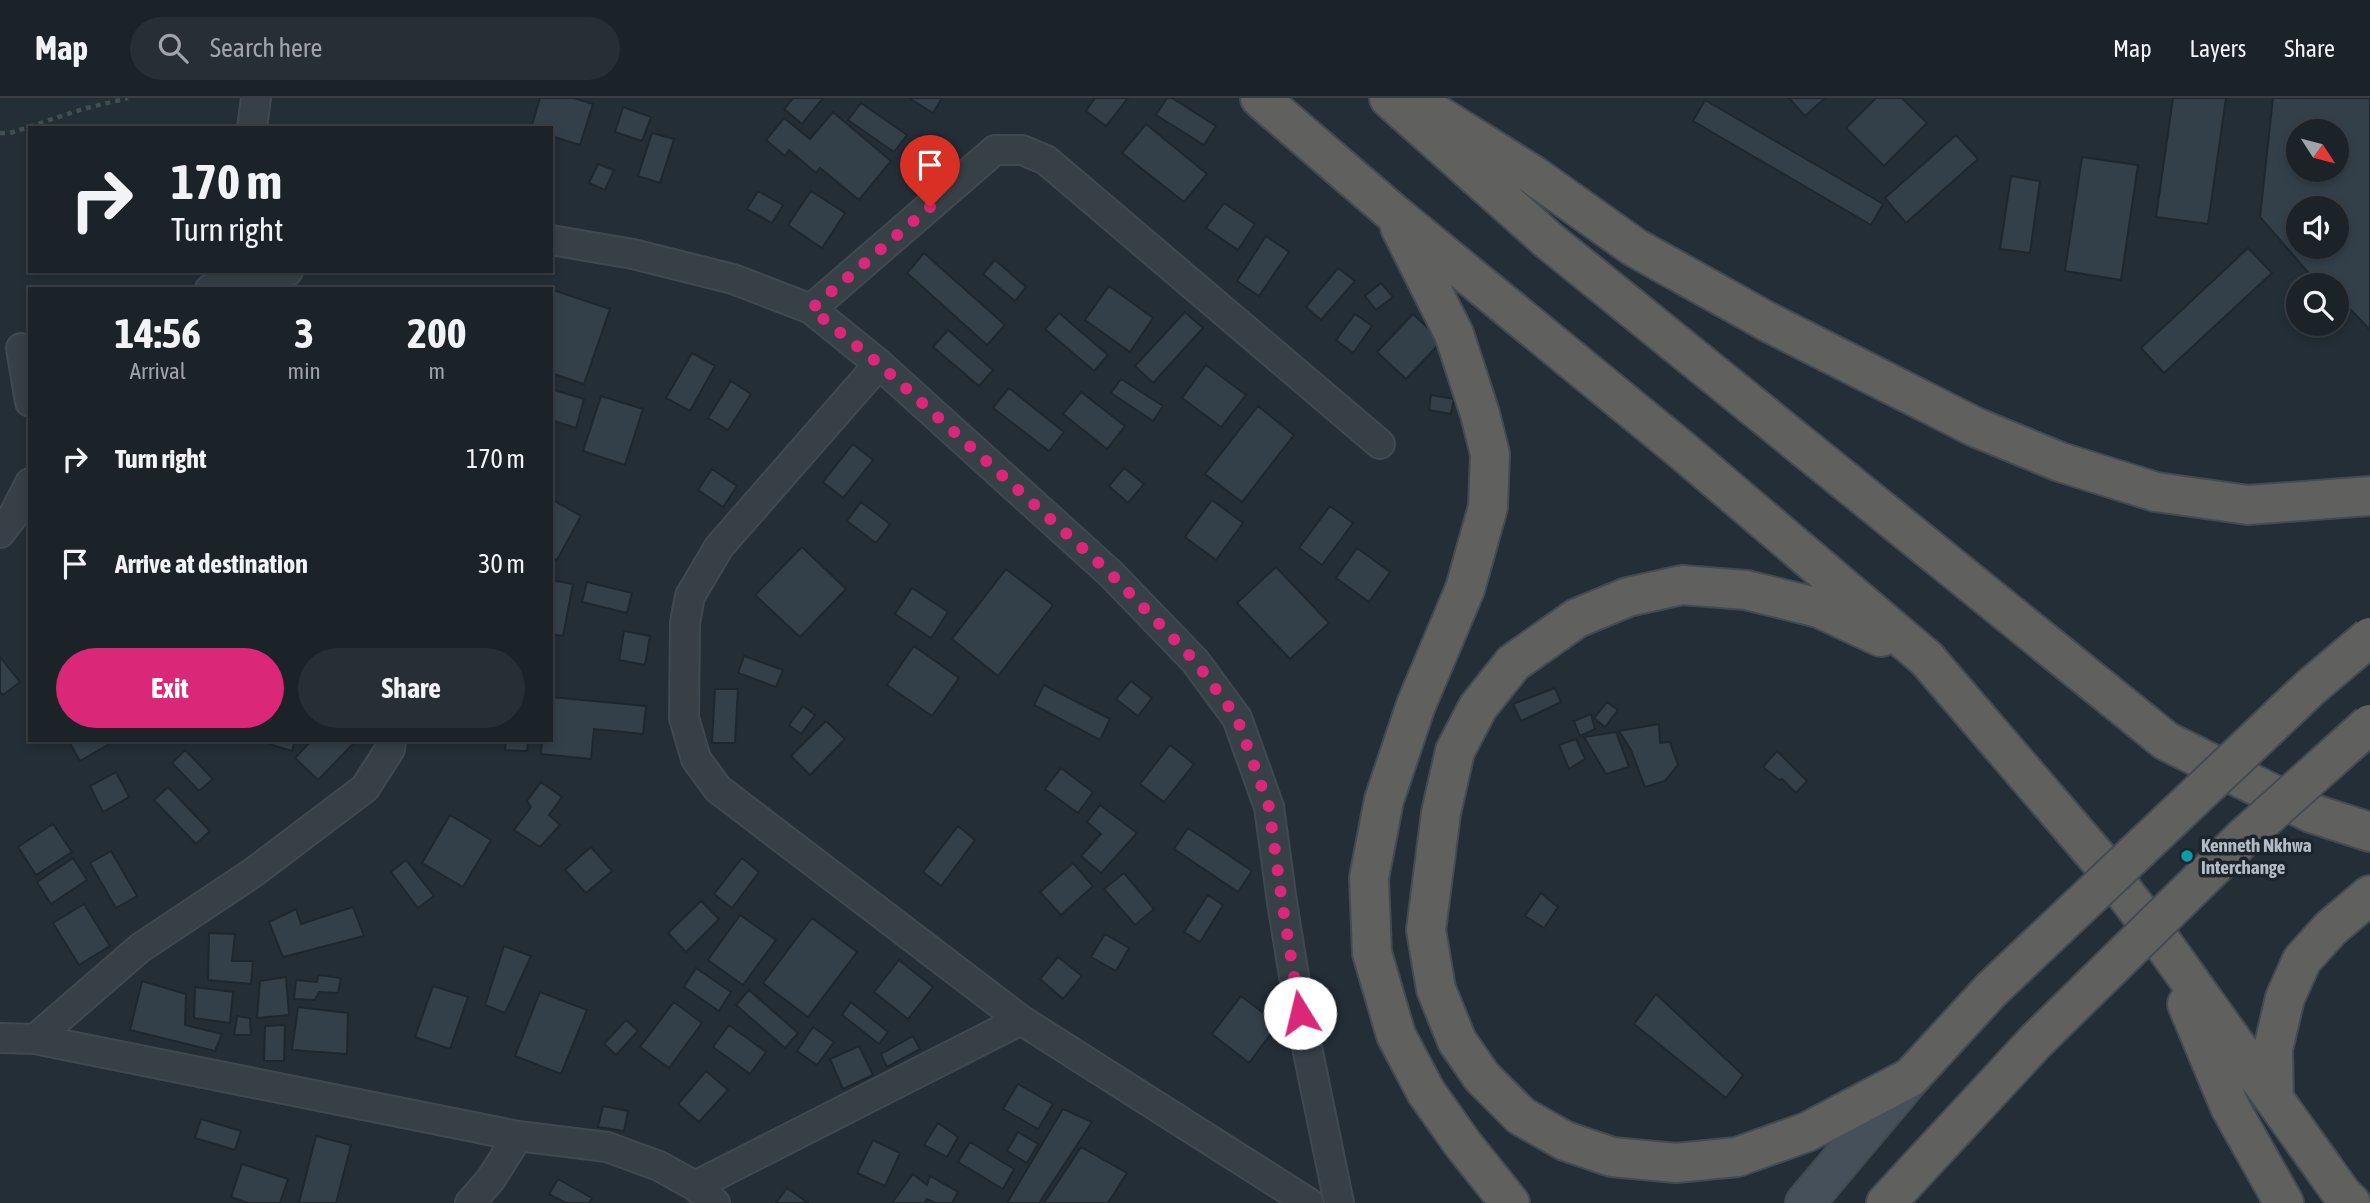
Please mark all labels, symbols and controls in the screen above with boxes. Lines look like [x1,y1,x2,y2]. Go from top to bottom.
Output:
search box [130,17,620,80]
text: Map [35,29,88,67]
icon: search [154,29,192,67]
text: Search here [210,33,322,63]
text: Map [2113,35,2152,62]
text: Layers [2190,35,2246,62]
text: Share [2284,35,2335,62]
north arrow [2286,119,2348,182]
map controls [2286,119,2349,336]
pin [900,135,960,207]
icon: arrive [911,146,949,184]
text: 170 m [171,153,282,209]
icon: right [56,154,147,245]
button: sound [2286,196,2349,259]
text: Turn right [171,211,284,248]
button: search [2286,273,2349,336]
text: 14:56 [115,309,201,357]
text: 3 [294,309,314,357]
text: 200 [407,309,466,357]
text: Arrival [130,358,186,384]
text: min [288,358,321,384]
text: m [429,358,445,384]
icon: right [56,440,94,478]
text: Turn right [115,444,206,474]
text: 170 m [466,444,525,474]
icon: arrive [56,545,94,583]
text: Arrive at destination [115,549,308,579]
text: 30 m [478,549,525,579]
button: Exit [56,648,284,728]
button: Share [298,648,525,728]
place label: Kenneth Nkhwa Interchange [2201,834,2312,878]
marker: Kenneth Nkhwa Interchange [2179,848,2195,864]
position arrow [1263,976,1337,1050]

